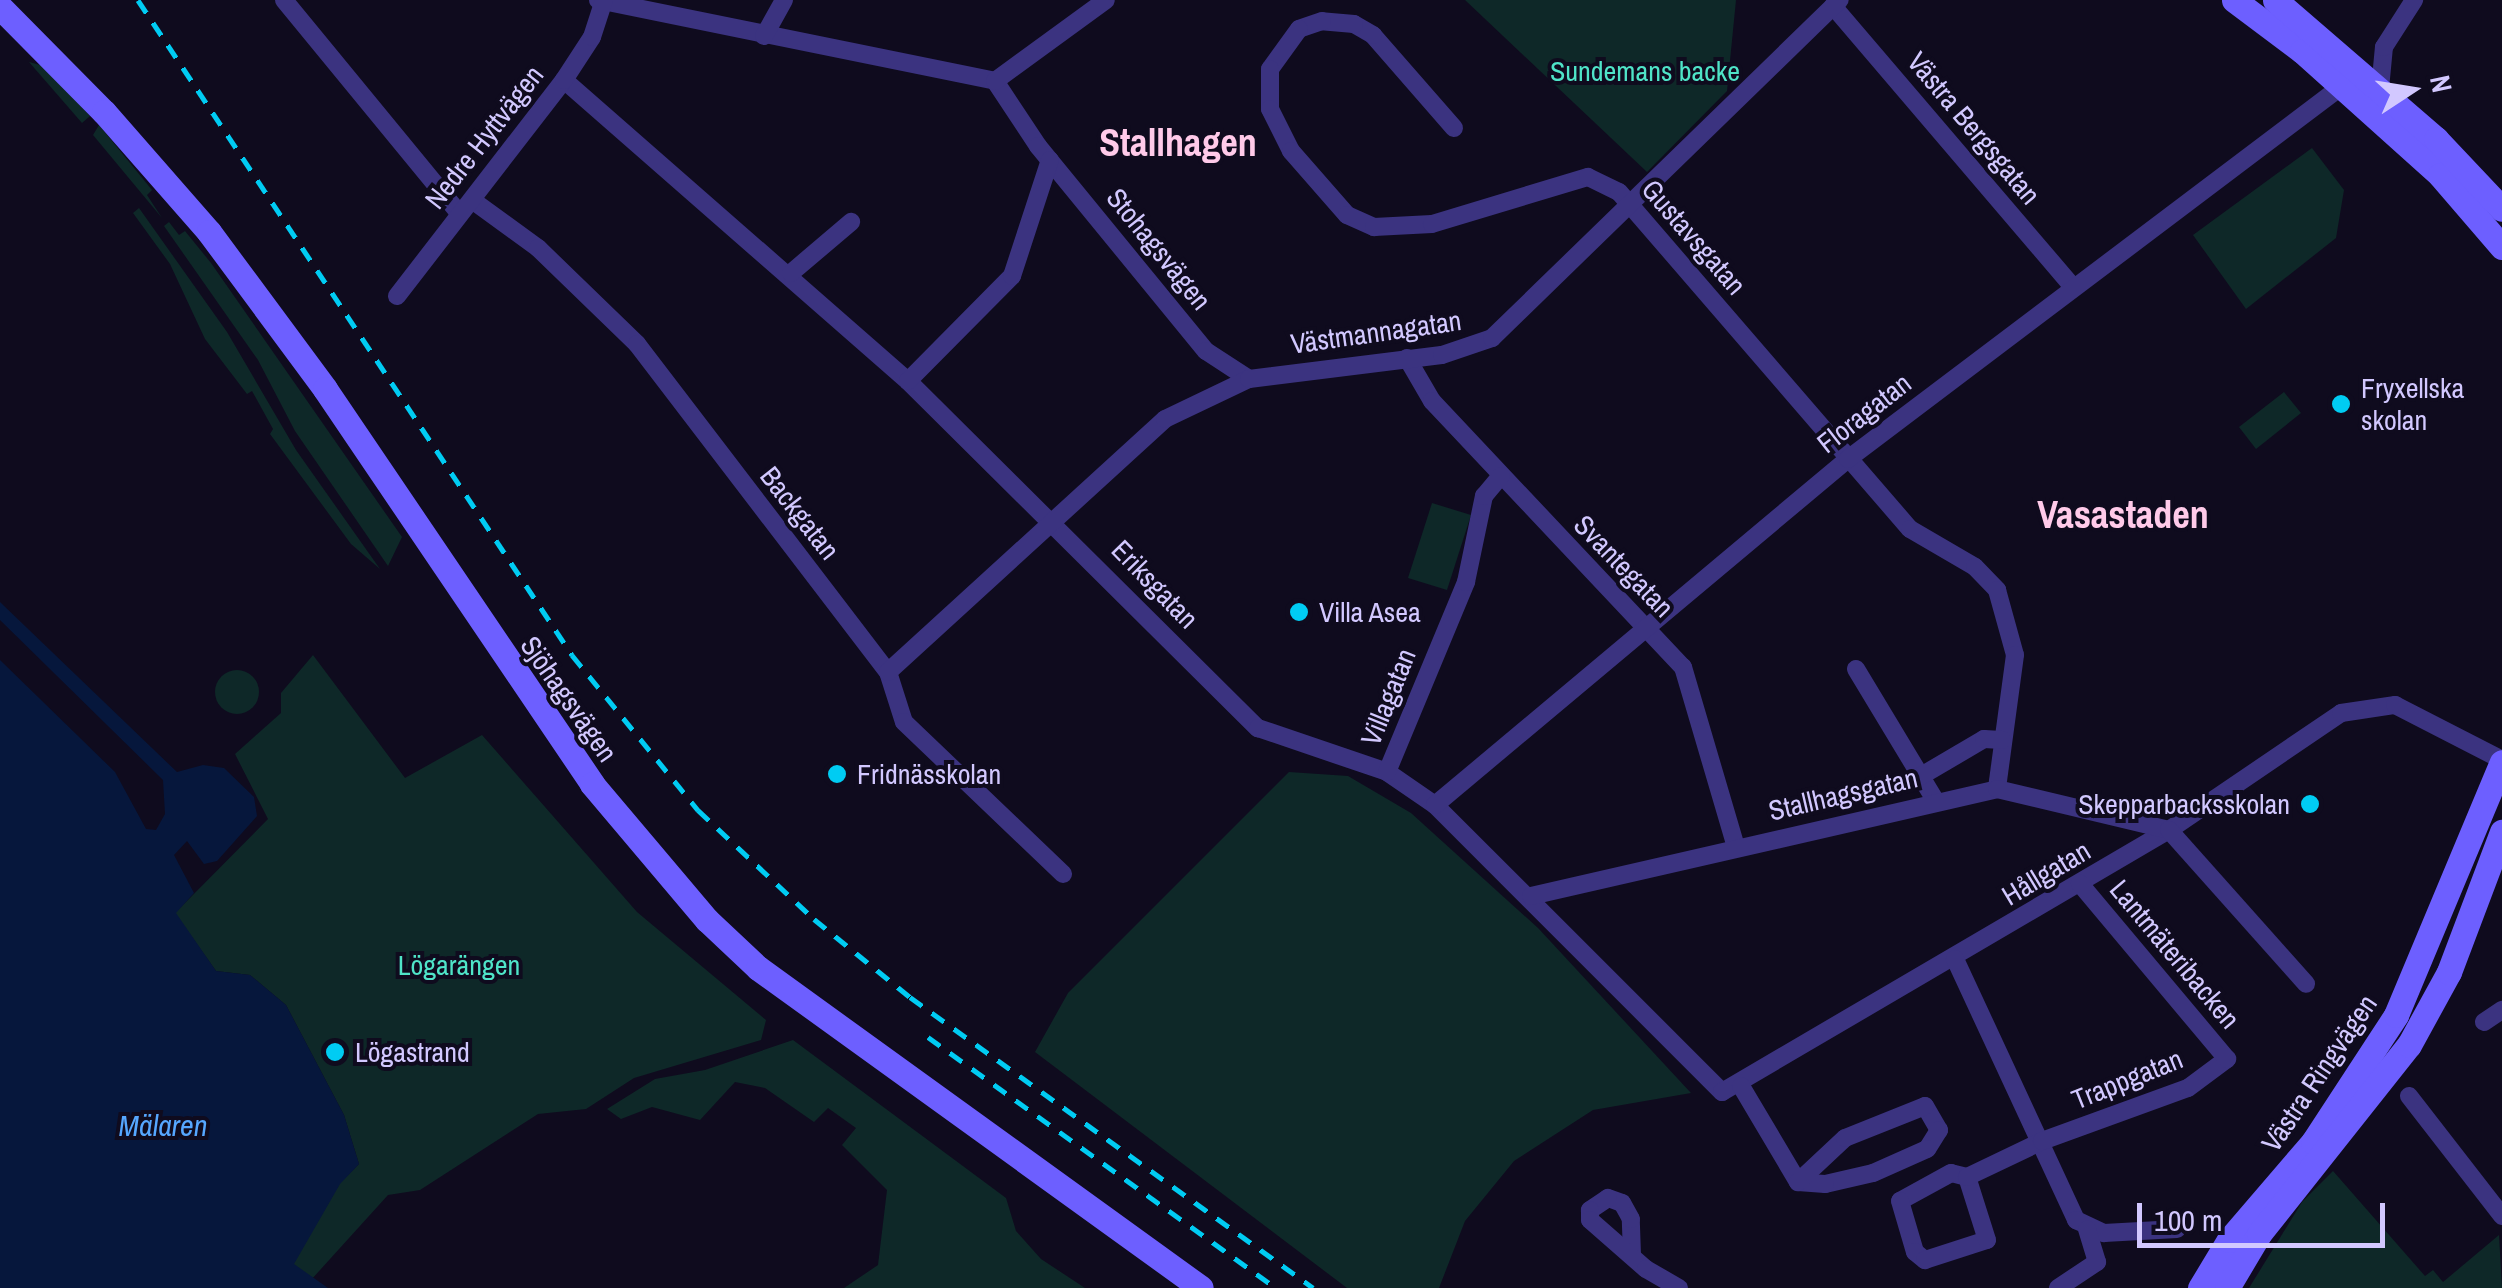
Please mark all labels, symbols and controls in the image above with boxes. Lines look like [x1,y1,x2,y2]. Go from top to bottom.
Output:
north arrow [2362,40,2462,140]
street label: Västra Bergsgatan [1901,45,2047,211]
park label: Sundemans backe [1550,54,1740,88]
street label: Nedre Hyttvägen [418,59,550,215]
text: N [2421,72,2462,96]
district label: Stallhagen [1099,120,1257,166]
street label: Gustavsgatan [1635,173,1753,301]
street label: Stohagsvägen [1100,181,1218,317]
street label: Västmannagatan [1289,303,1463,361]
street label: Floragatan [1810,366,1918,460]
place label: Fryxellska skolan [2361,371,2464,437]
marker: Fryxellska skolan [2330,393,2352,415]
street label: Backgatan [753,460,847,566]
district label: Vasastaden [2037,492,2209,538]
street label: Svantegatan [1567,508,1681,624]
street label: Eriksgatan [1105,533,1205,635]
place label: Villa Asea [1319,595,1422,629]
marker: Villa Asea [1288,601,1310,623]
street label: Sjöhagsvägen [514,630,624,768]
street label: Villagatan [1353,644,1423,750]
place label: Fridnässkolan [857,757,1001,791]
street label: Stallhagsgatan [1765,761,1921,827]
marker: Fridnässkolan [826,763,848,785]
place label: Skepparbacksskolan [2078,787,2290,821]
marker: Skepparbacksskolan [2299,793,2321,815]
street label: Hållgatan [1996,834,2096,912]
street label: Lantmäteribacken [2103,873,2247,1035]
park label: Lögarängen [398,948,520,982]
street label: Västra Ringvägen [2254,988,2384,1158]
place label: Lögastrand [355,1035,470,1069]
marker: Lögastrand [324,1041,346,1063]
street label: Trappgatan [2067,1042,2187,1116]
water label: Mälaren [119,1107,207,1143]
scale bar [2142,1183,2390,1245]
text: 100 m [2154,1200,2222,1240]

